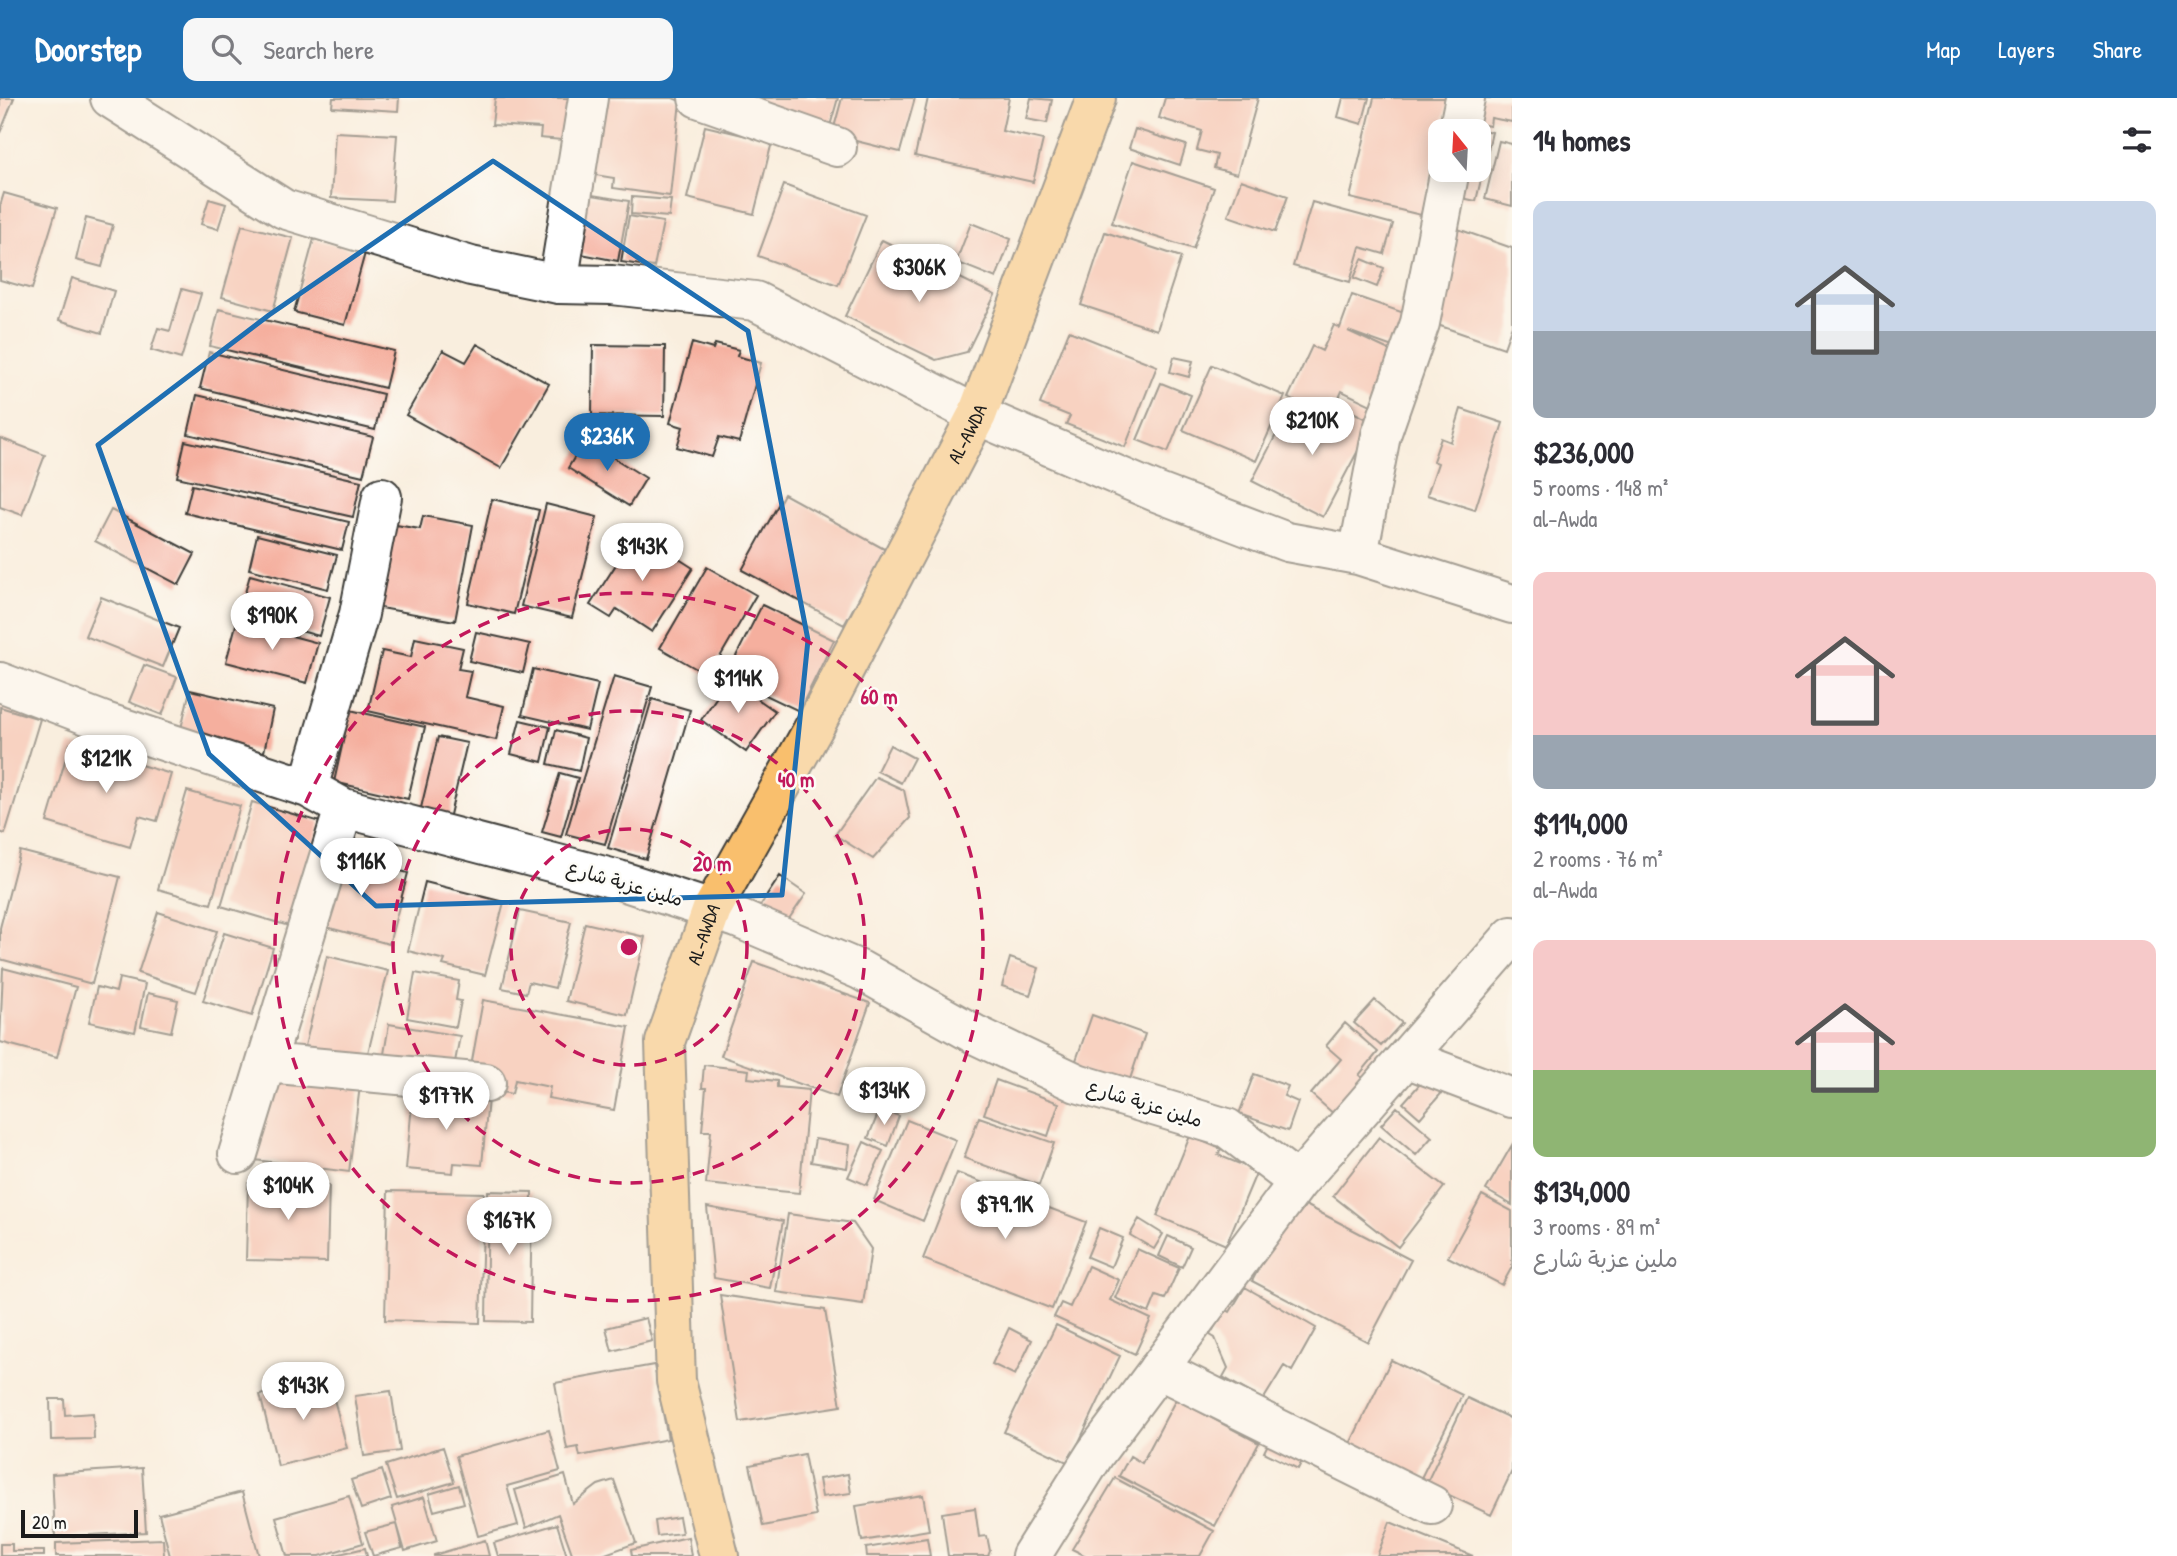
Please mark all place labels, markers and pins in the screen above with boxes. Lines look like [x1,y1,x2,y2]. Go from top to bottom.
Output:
pin: $306K [870,244,968,304]
pin: $210K [1263,398,1361,457]
pin: $236K [558,414,656,473]
pin: $143K [593,524,691,583]
pin: $190K [223,592,321,652]
pin: $114K [689,656,787,715]
pin: $121K [57,736,155,795]
pin: $116K [312,838,410,898]
centre of rings [617,935,641,959]
pin: $134K [835,1068,933,1127]
pin: $177K [397,1072,495,1132]
pin: $104K [239,1162,337,1222]
pin: $79.1K [948,1182,1062,1241]
pin: $167K [460,1198,558,1257]
pin: $143K [254,1362,352,1422]

